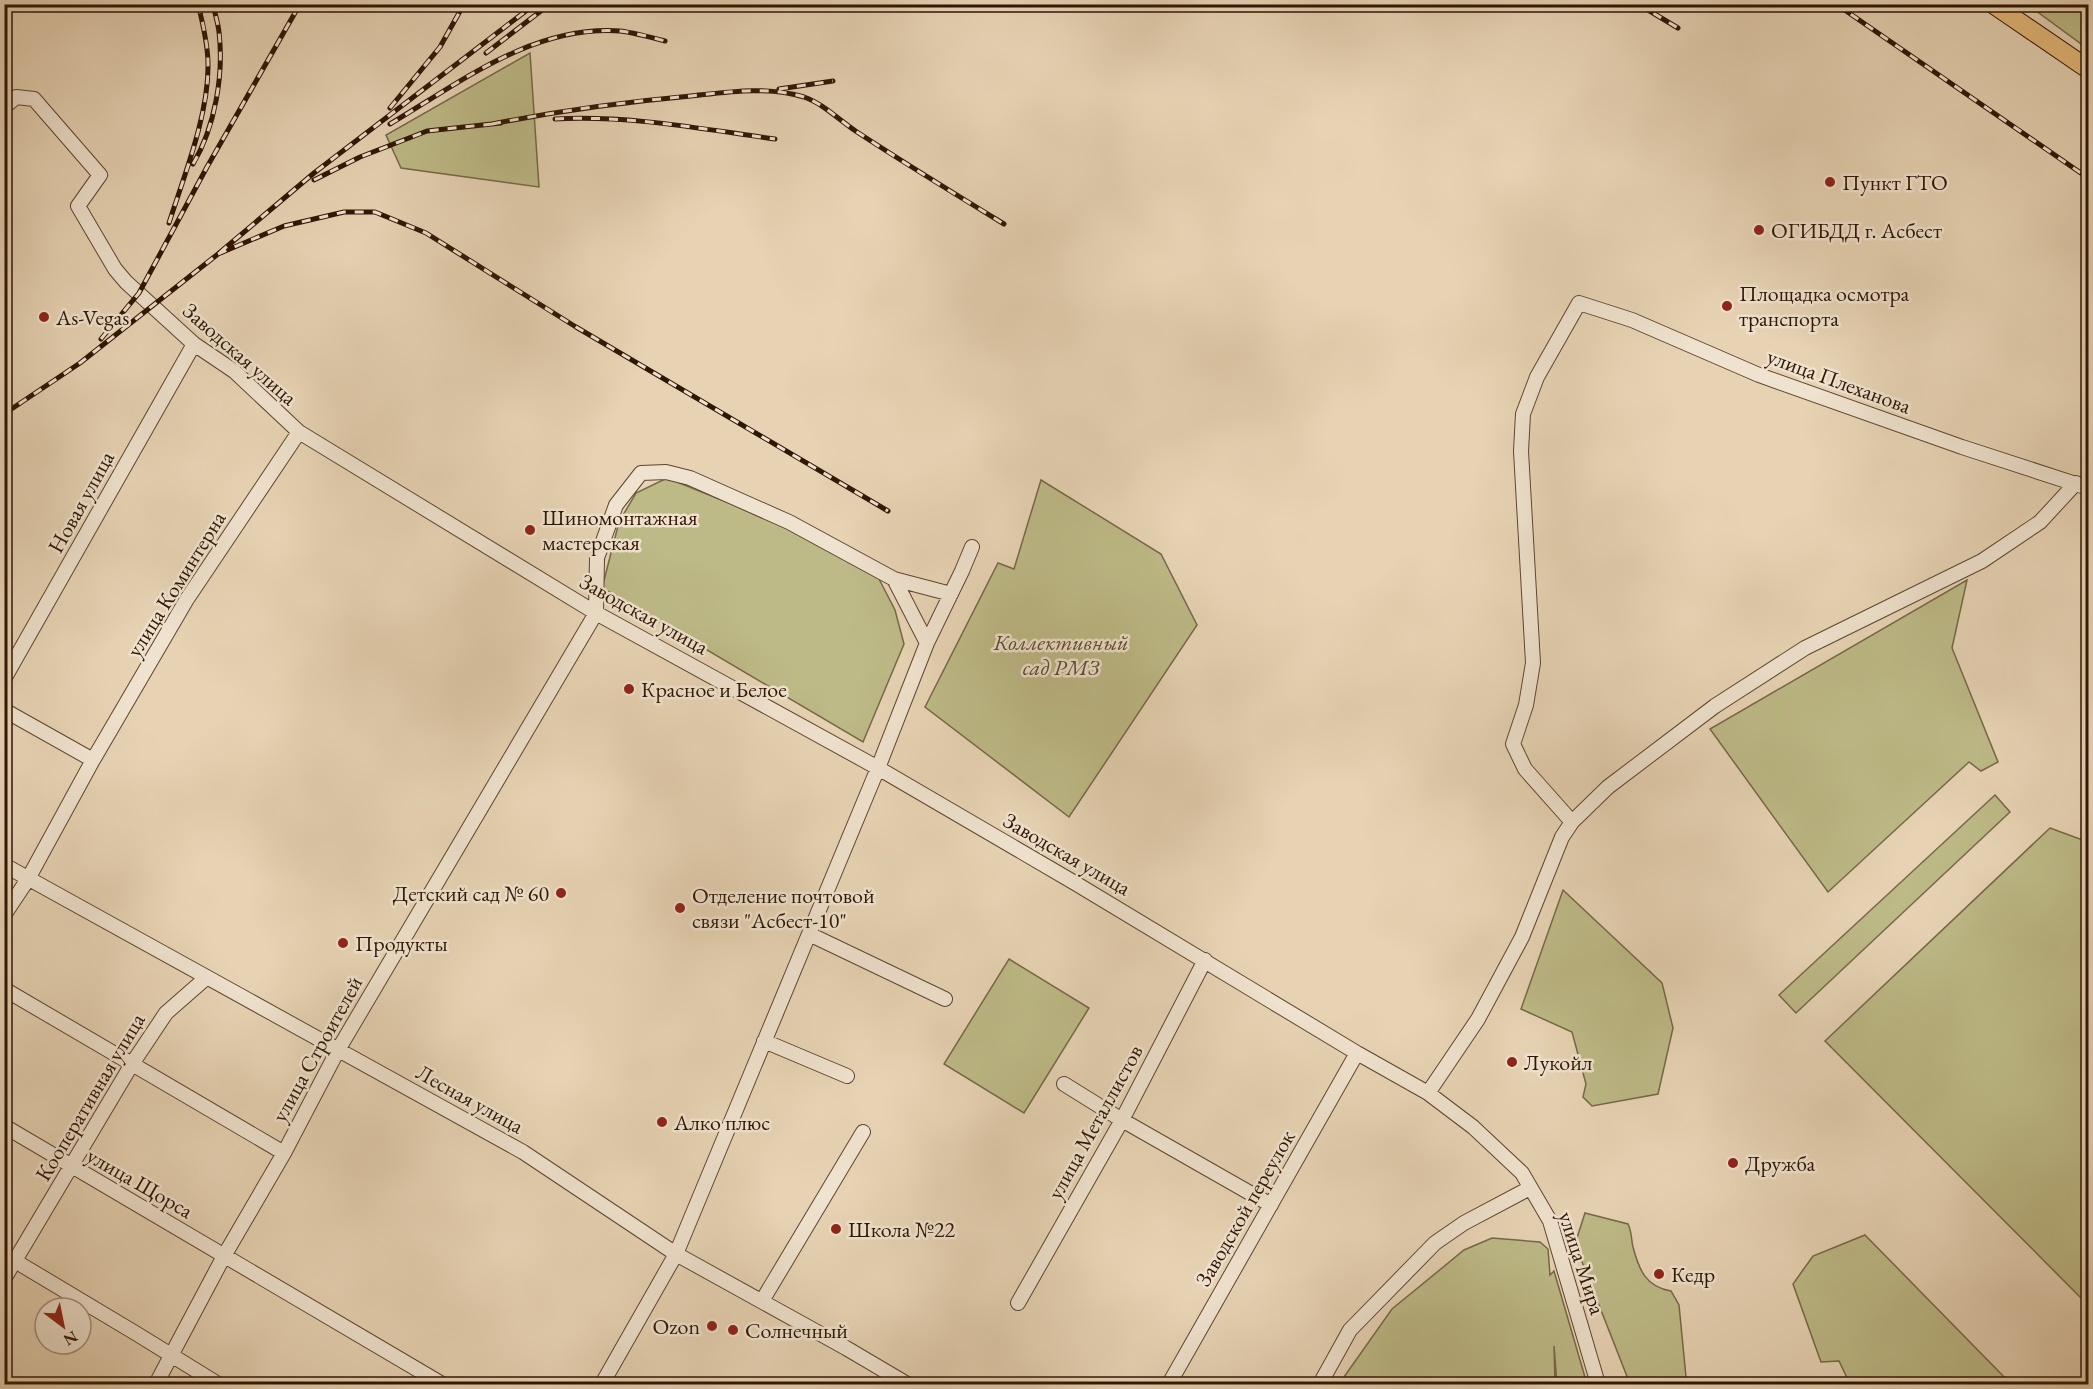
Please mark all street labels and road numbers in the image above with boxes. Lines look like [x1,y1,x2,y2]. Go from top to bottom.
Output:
street label: Заводская улица [177,296,304,412]
street label: улица Плеханова [1763,342,1915,421]
street label: Новая улица [41,446,121,558]
street label: улица Коминтерна [120,505,233,662]
street label: Заводская улица [574,567,714,661]
street label: Заводская улица [998,806,1136,902]
street label: улица Строителей [265,970,369,1127]
street label: Кооперативная улица [28,1007,152,1186]
street label: улица Металлистов [1040,1040,1150,1204]
street label: Лесная улица [411,1058,529,1141]
street label: Заводской переулок [1188,1124,1302,1291]
street label: улица Щорса [82,1141,199,1225]
street label: улица Мира [1552,1208,1612,1319]

